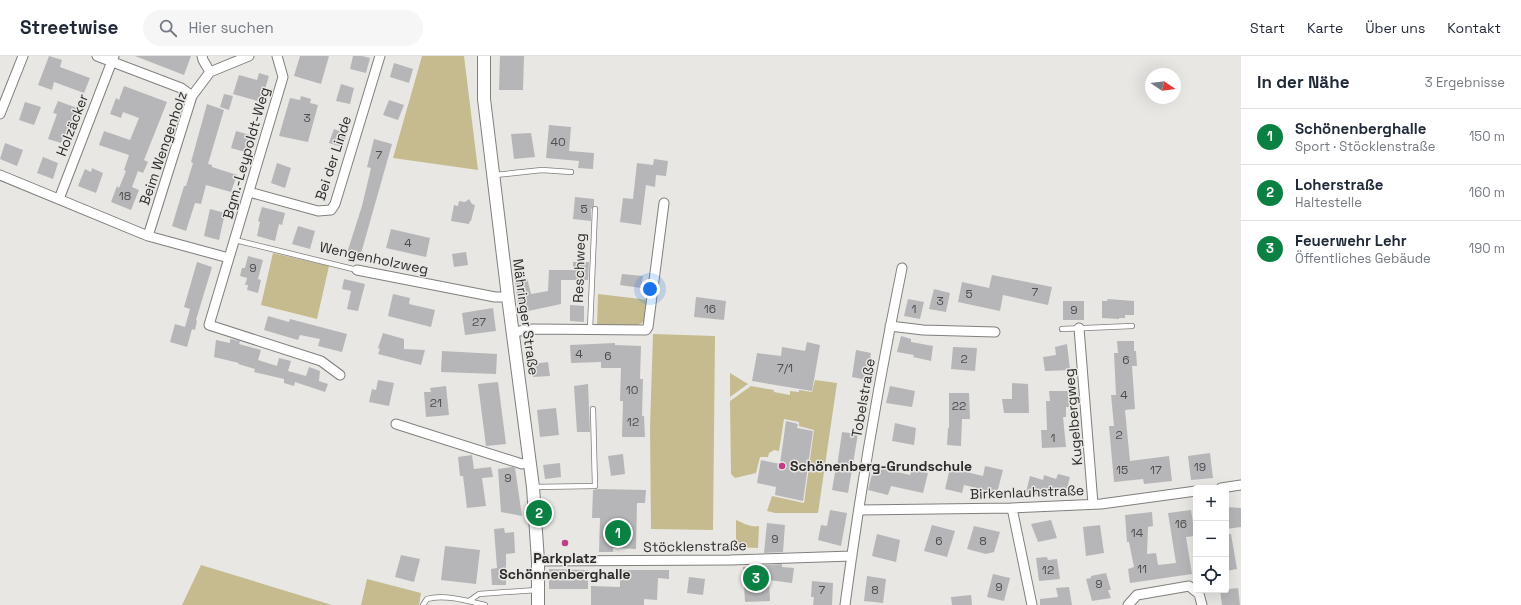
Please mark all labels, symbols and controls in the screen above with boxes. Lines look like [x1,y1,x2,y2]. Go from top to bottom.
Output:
search box [143,10,423,46]
text: Streetwise [20,15,119,40]
icon: search [157,17,179,39]
text: Hier suchen [189,18,274,37]
text: Start [1250,19,1285,37]
text: Karte [1307,19,1343,37]
text: Über uns [1365,19,1425,37]
text: Kontakt [1447,19,1501,37]
north arrow [1145,68,1181,104]
text: In der Nähe [1257,71,1349,93]
text: 3 Ergebnisse [1425,74,1505,91]
street label: Bgm.-Leypoldt-Weg [219,85,273,221]
street label: Beim Wengenholz [135,89,191,207]
street label: Holzäcker [52,91,92,159]
house number: 3 [303,110,311,126]
street label: Bei der Linde [311,114,355,202]
text: Schönenberghalle [1295,119,1426,138]
text: 1 [1267,128,1273,145]
text: 150 m [1469,128,1505,145]
house number: 40 [550,134,566,150]
text: Sport · Stöcklenstraße [1295,138,1435,155]
house number: 7 [376,147,383,163]
text: Loherstraße [1295,175,1383,194]
text: 2 [1266,184,1274,201]
text: 160 m [1469,184,1505,201]
house number: 18 [119,188,131,204]
text: Haltestelle [1295,194,1362,211]
house number: 5 [580,201,588,217]
text: Feuerwehr Lehr [1295,231,1407,250]
street label: Reschweg [569,233,589,303]
house number: 4 [404,235,412,251]
street label: Wengenholzweg [318,238,430,278]
text: 3 [1266,240,1274,257]
text: 190 m [1469,240,1505,257]
text: Öffentliches Gebäude [1295,250,1431,267]
street label: Mähringer Straße [509,258,543,376]
house number: 9 [249,260,257,276]
your location [640,279,660,299]
house number: 7 [1032,284,1039,300]
house number: 5 [965,286,973,302]
house number: 3 [936,293,944,309]
house number: 16 [704,301,716,317]
house number: 1 [911,301,917,317]
house number: 9 [1070,302,1078,318]
house number: 27 [472,314,486,330]
house number: 4 [575,346,583,362]
house number: 6 [604,348,612,364]
house number: 2 [960,351,968,367]
house number: 6 [1122,352,1130,368]
street label: Tobelstraße [847,357,879,439]
house number: 7/1 [777,360,793,376]
street label: Kugelbergweg [1060,368,1086,466]
house number: 10 [626,382,638,398]
house number: 4 [1120,387,1128,403]
house number: 21 [430,395,442,411]
house number: 22 [952,398,966,414]
house number: 12 [627,414,639,430]
house number: 2 [1115,427,1123,443]
house number: 1 [1050,430,1056,446]
place label: Schönenberg-Grundschule [790,457,972,475]
house number: 19 [1194,459,1206,475]
marker: Schönenberg-Grundschule [777,461,787,471]
house number: 15 [1116,462,1128,478]
house number: 17 [1150,462,1162,478]
house number: 9 [504,470,512,486]
street label: Birkenlauhstraße [970,481,1084,503]
map controls [1193,485,1229,593]
button: + [1193,485,1229,521]
pin: 2 [526,498,552,528]
house number: 16 [1175,516,1187,532]
pin: 1 [605,518,631,548]
button: − [1193,521,1229,557]
house number: 14 [1131,525,1144,541]
house number: 9 [771,531,779,547]
house number: 6 [935,533,943,549]
house number: 8 [979,533,987,549]
street label: Stöcklenstraße [643,536,747,556]
marker: Parkplatz Schönnenberghalle [560,538,570,548]
place label: Parkplatz Schönnenberghalle [499,549,631,583]
button: locate [1193,557,1229,593]
house number: 11 [1137,561,1147,577]
house number: 12 [1042,562,1054,578]
pin: 3 [743,563,769,593]
house number: 9 [1095,576,1103,592]
house number: 9 [995,579,1003,595]
house number: 7 [819,582,826,598]
house number: 8 [871,582,879,598]

